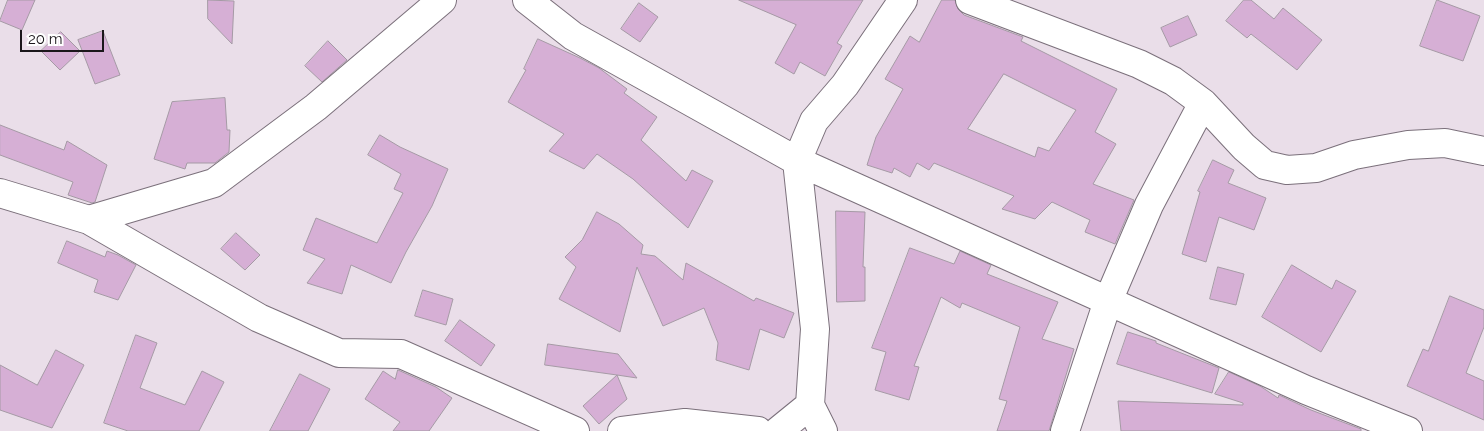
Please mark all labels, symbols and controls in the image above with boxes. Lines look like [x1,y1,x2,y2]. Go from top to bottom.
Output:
scale bar [22,20,106,52]
text: 20 m [28,30,63,48]

